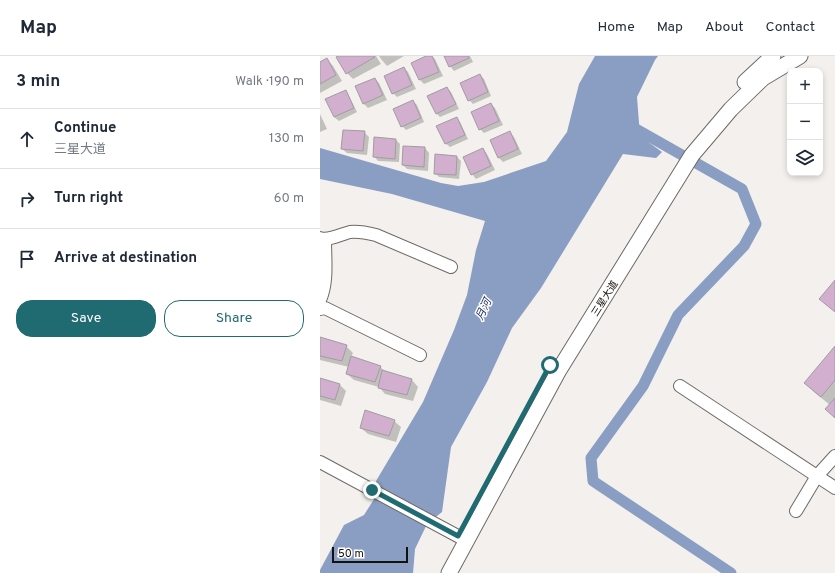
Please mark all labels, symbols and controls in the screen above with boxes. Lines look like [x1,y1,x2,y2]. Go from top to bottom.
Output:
text: Map [20,16,57,40]
text: Home [598,19,635,36]
text: Map [657,19,683,36]
text: About [705,19,744,36]
text: Contact [766,19,815,36]
map controls [787,68,823,176]
button: + [787,68,823,104]
text: 3 min [16,71,60,93]
text: Walk · 190 m [235,74,304,90]
button: − [787,104,823,140]
text: Continue [54,119,116,138]
icon: ahead [16,128,38,150]
text: 130 m [269,131,304,147]
button: layers [787,140,823,176]
text: 三星大道 [54,142,106,158]
icon: right [16,188,38,210]
text: Turn right [54,189,123,208]
text: 60 m [274,191,304,207]
icon: arrive [16,248,38,270]
text: Arrive at destination [54,249,197,268]
street label: 三星大道 [589,278,621,319]
water label: 月河 [473,295,496,322]
button: Save [16,300,156,337]
button: Share [164,300,304,337]
route start [541,356,559,374]
route end [363,481,381,499]
scale bar [332,545,408,564]
text: 50 m [338,547,364,561]

